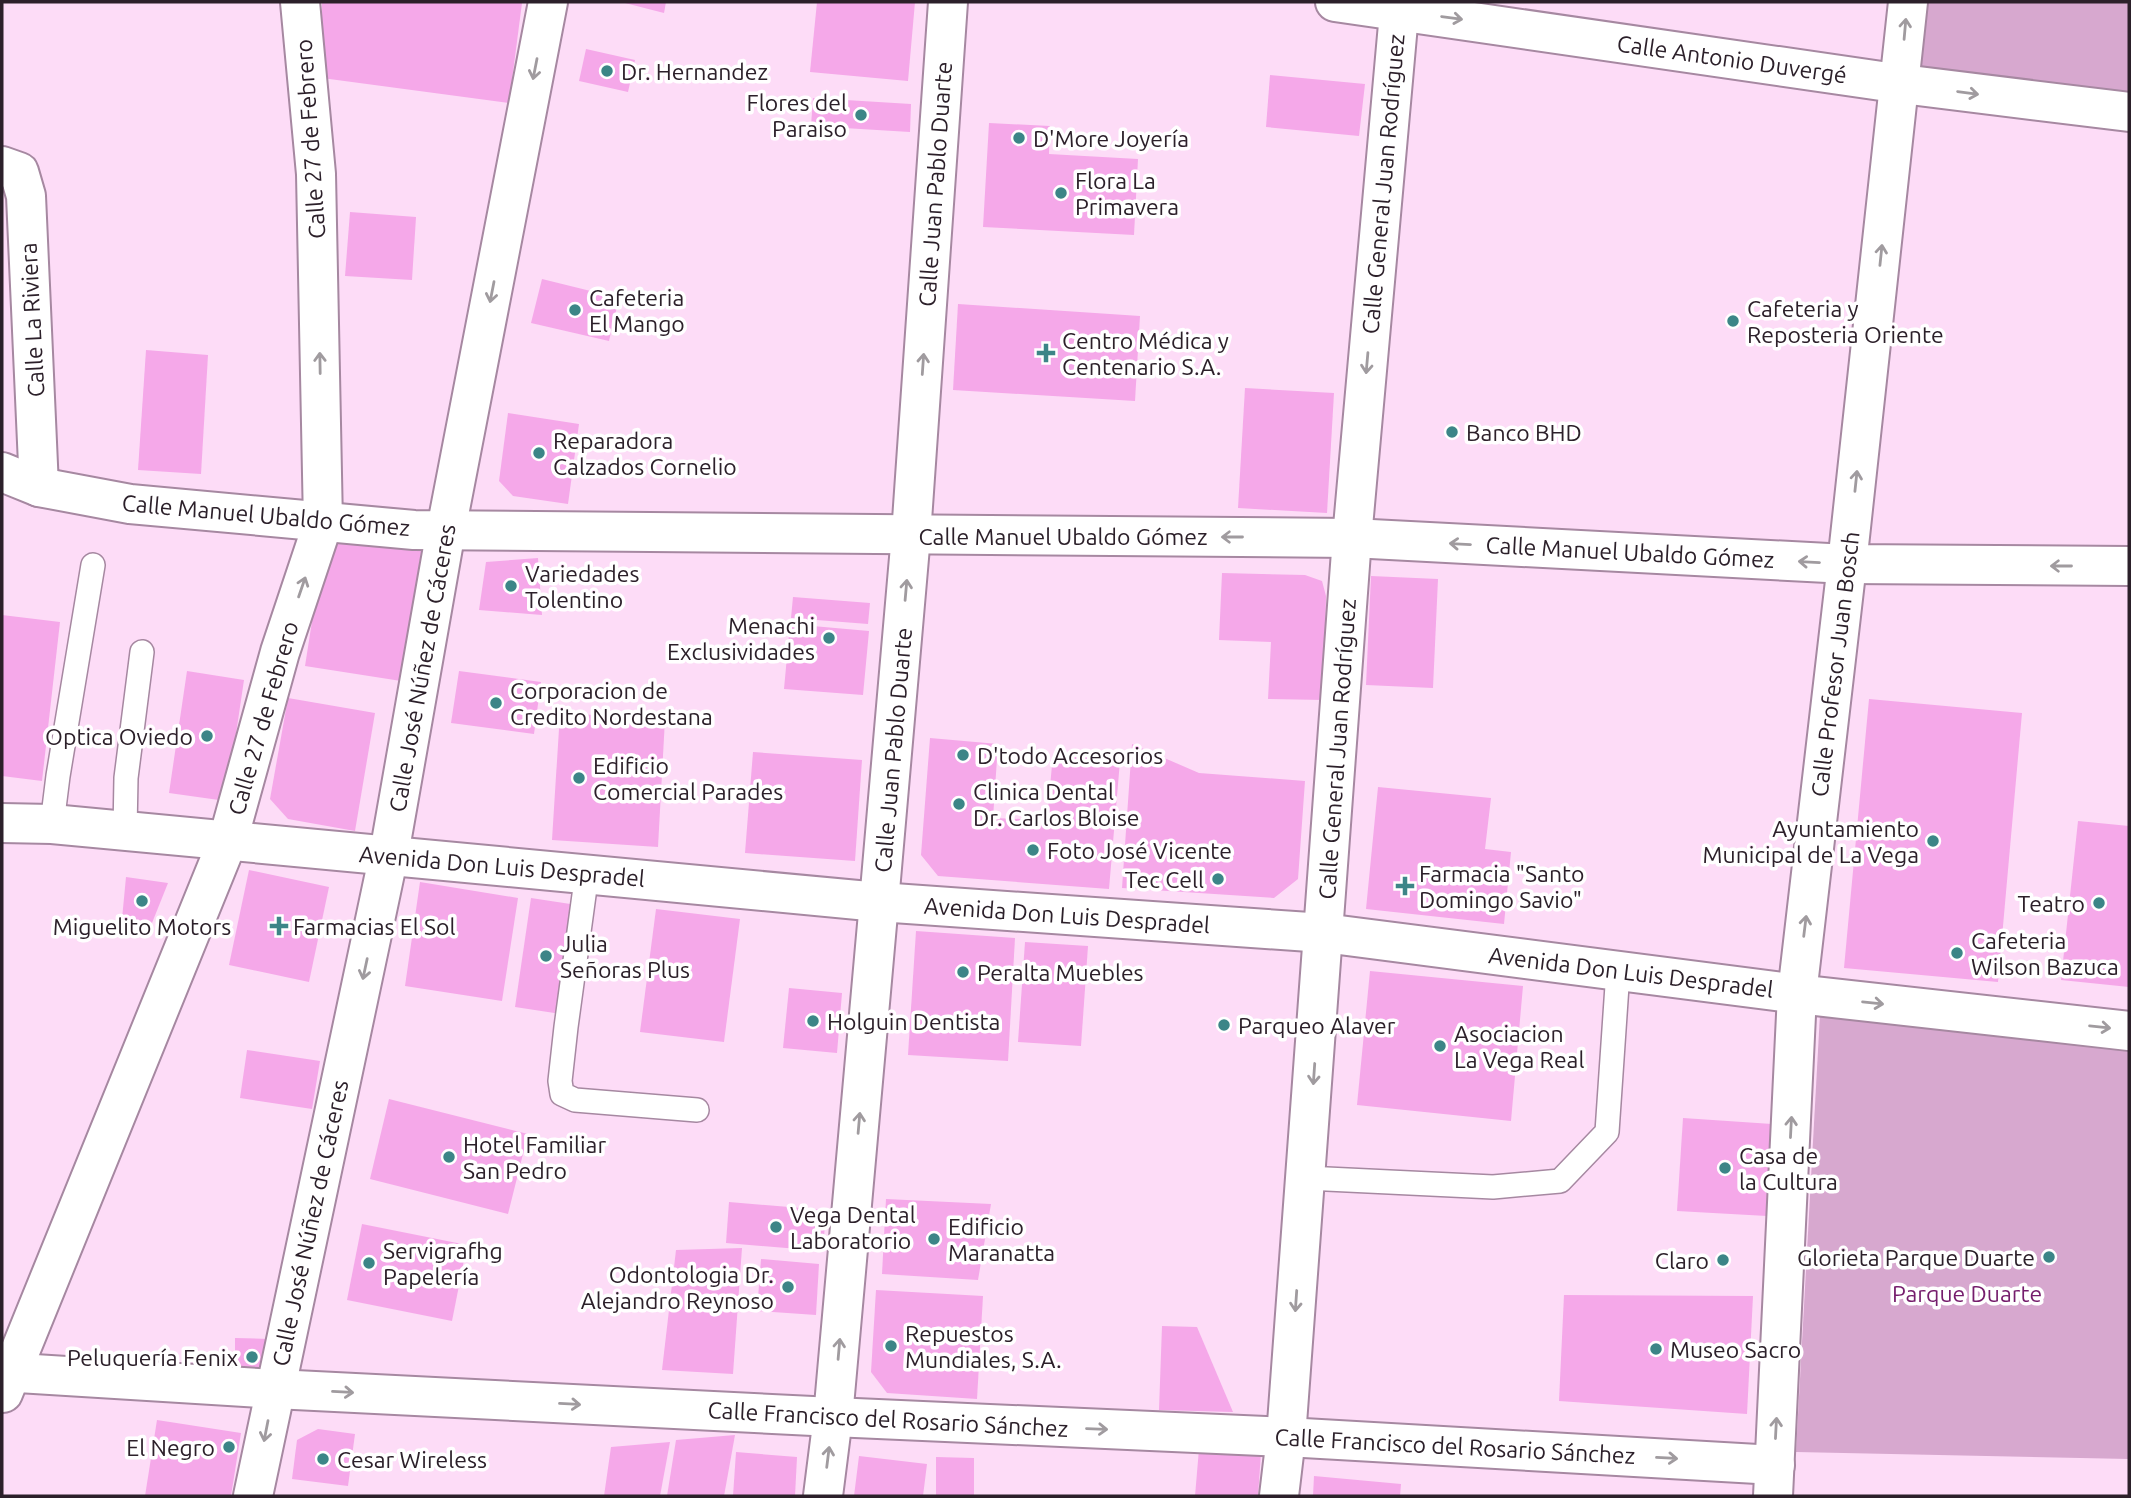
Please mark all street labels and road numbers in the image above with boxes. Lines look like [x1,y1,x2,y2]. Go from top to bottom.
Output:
street label: Calle Antonio Duvergé [1616,30,1848,88]
street label: Calle General Juan Rodríguez [1357,33,1409,335]
street label: Calle 27 de Febrero [291,38,329,240]
street label: Calle Juan Pablo Duarte [914,61,956,307]
street label: Calle La Riviera [15,242,49,398]
street label: Calle Manuel Ubaldo Gómez [121,490,411,540]
street label: Calle José Núñez de Cáceres [384,522,460,814]
street label: Calle Manuel Ubaldo Gómez [918,524,1208,549]
street label: Calle Profesor Juan Bosch [1806,530,1864,798]
street label: Calle Manuel Ubaldo Gómez [1485,532,1775,572]
street label: Calle General Juan Rodríguez [1314,598,1360,900]
street label: Calle 27 de Febrero [223,618,303,818]
street label: Calle Juan Pablo Duarte [870,626,916,874]
street label: Avenida Don Luis Despradel [358,841,646,891]
street label: Avenida Don Luis Despradel [923,893,1211,937]
street label: Avenida Don Luis Despradel [1487,942,1775,1002]
street label: Calle José Núñez de Cáceres [267,1078,353,1368]
street label: Calle Francisco del Rosario Sánchez [707,1397,1069,1441]
street label: Calle Francisco del Rosario Sánchez [1274,1424,1636,1468]

